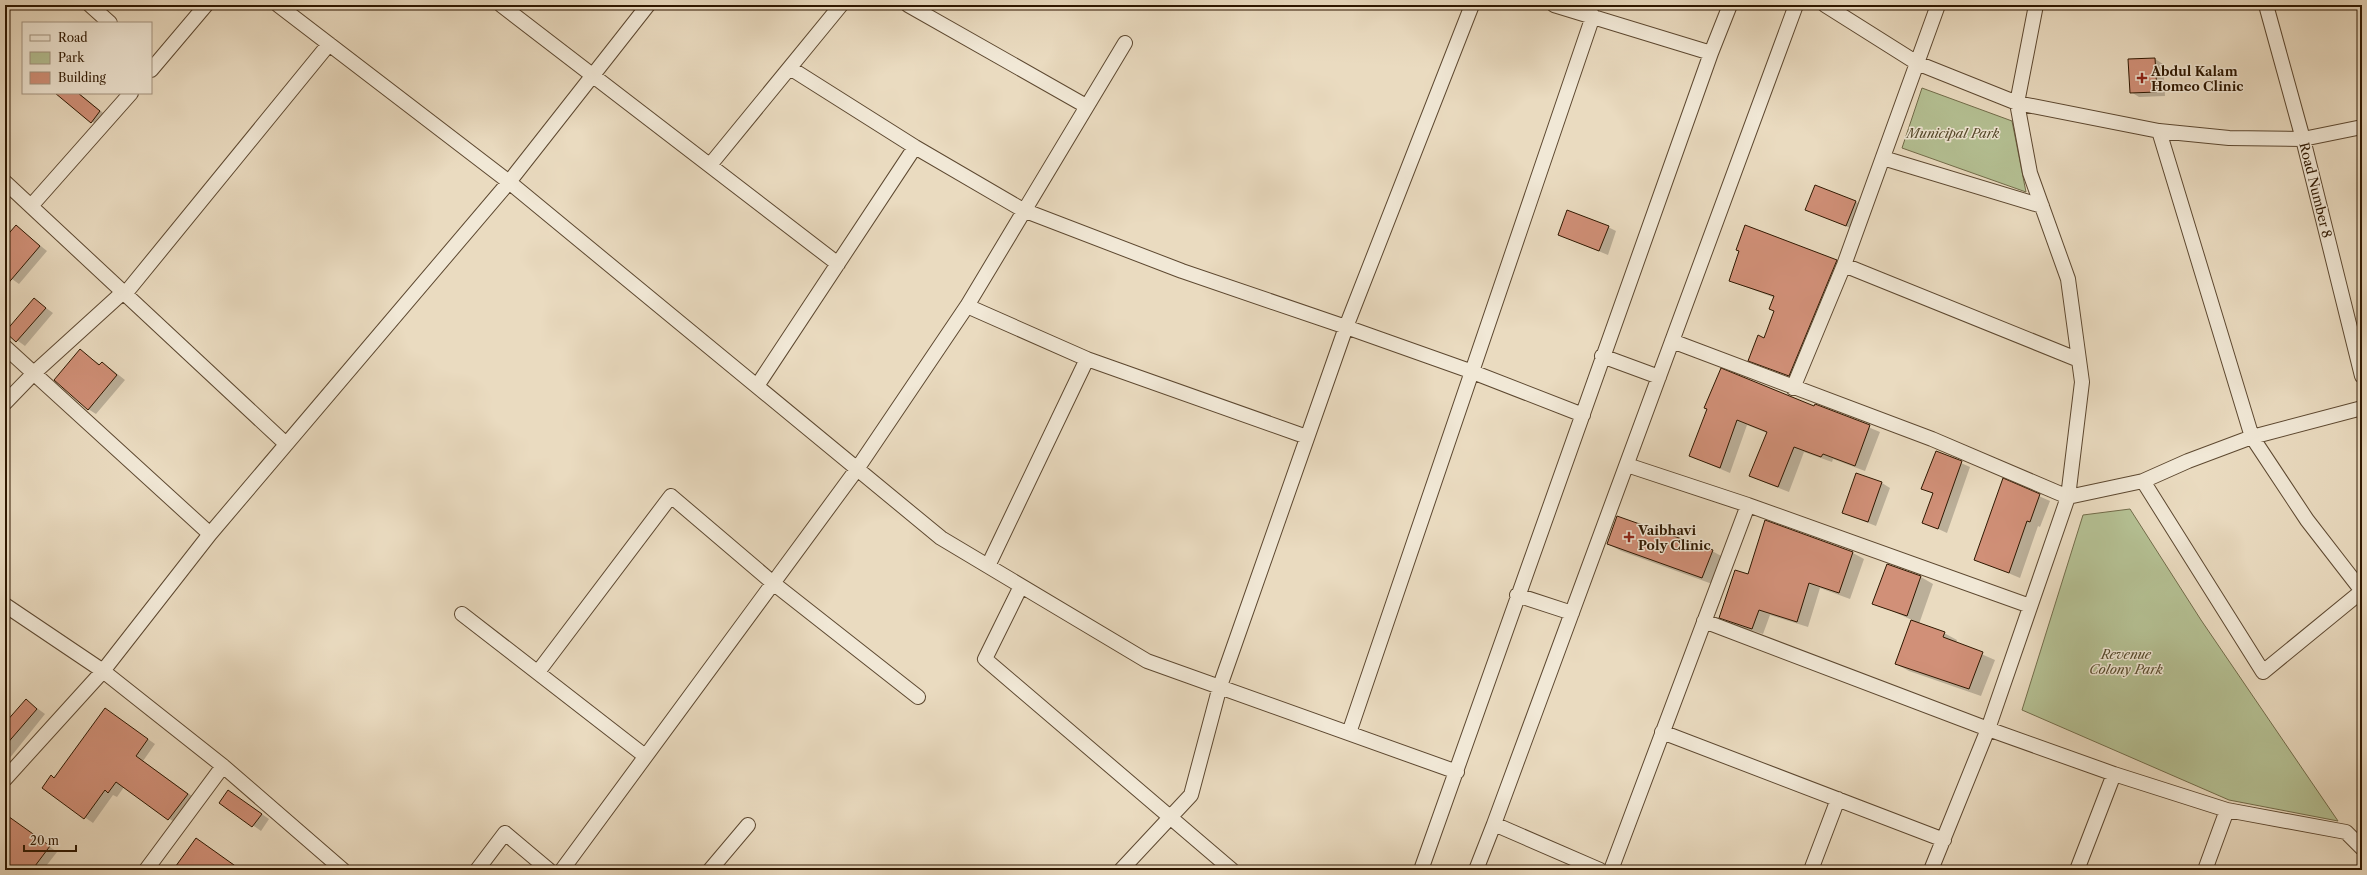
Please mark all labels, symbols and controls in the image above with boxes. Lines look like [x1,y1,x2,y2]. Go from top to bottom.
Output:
legend [22,22,152,94]
text: Road [58,30,88,45]
text: Park [58,50,85,65]
place label: Abdul Kalam Homeo Clinic [2150,63,2243,94]
text: Building [58,70,106,85]
marker: Abdul Kalam Homeo Clinic [2136,72,2148,84]
park label: Municipal Park [1905,125,1999,141]
street label: Road Number 8 [2296,141,2336,239]
place label: Vaibhavi Poly Clinic [1637,522,1711,553]
marker: Vaibhavi Poly Clinic [1623,531,1635,543]
park label: Revenue Colony Park [2089,646,2163,677]
scale bar [24,827,76,853]
text: 20 m [30,833,59,848]

